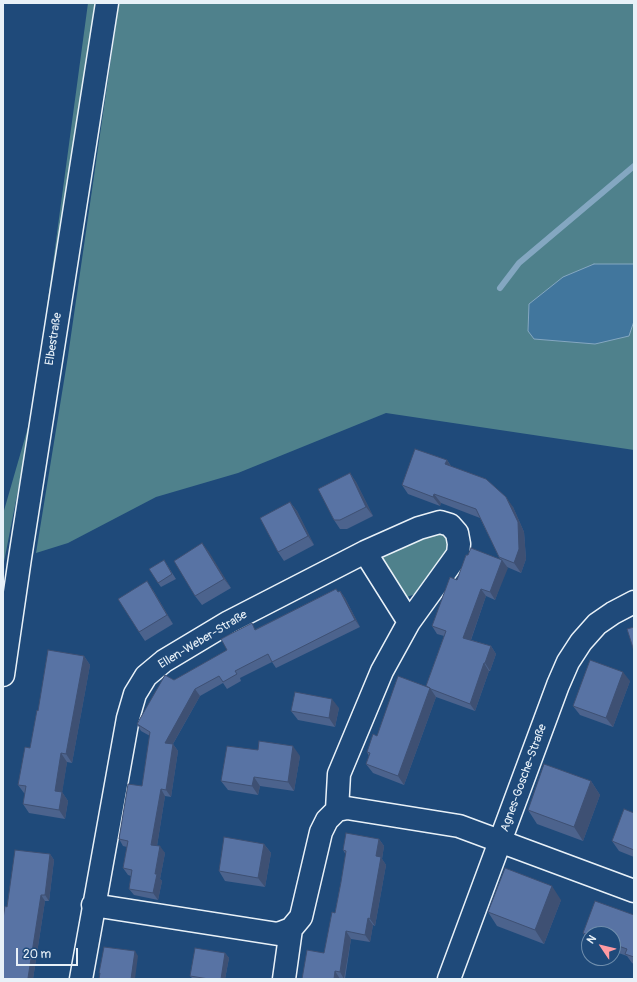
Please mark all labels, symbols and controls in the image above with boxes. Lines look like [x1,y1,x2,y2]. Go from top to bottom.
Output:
street label: Elbestraße [43,311,65,367]
street label: Ellen-Weber-Straße [156,608,250,672]
street label: Agnes-Gosche-Straße [498,722,550,834]
north arrow [581,926,621,966]
text: N [584,933,599,946]
scale bar [18,940,80,966]
text: 20 m [23,947,51,962]

